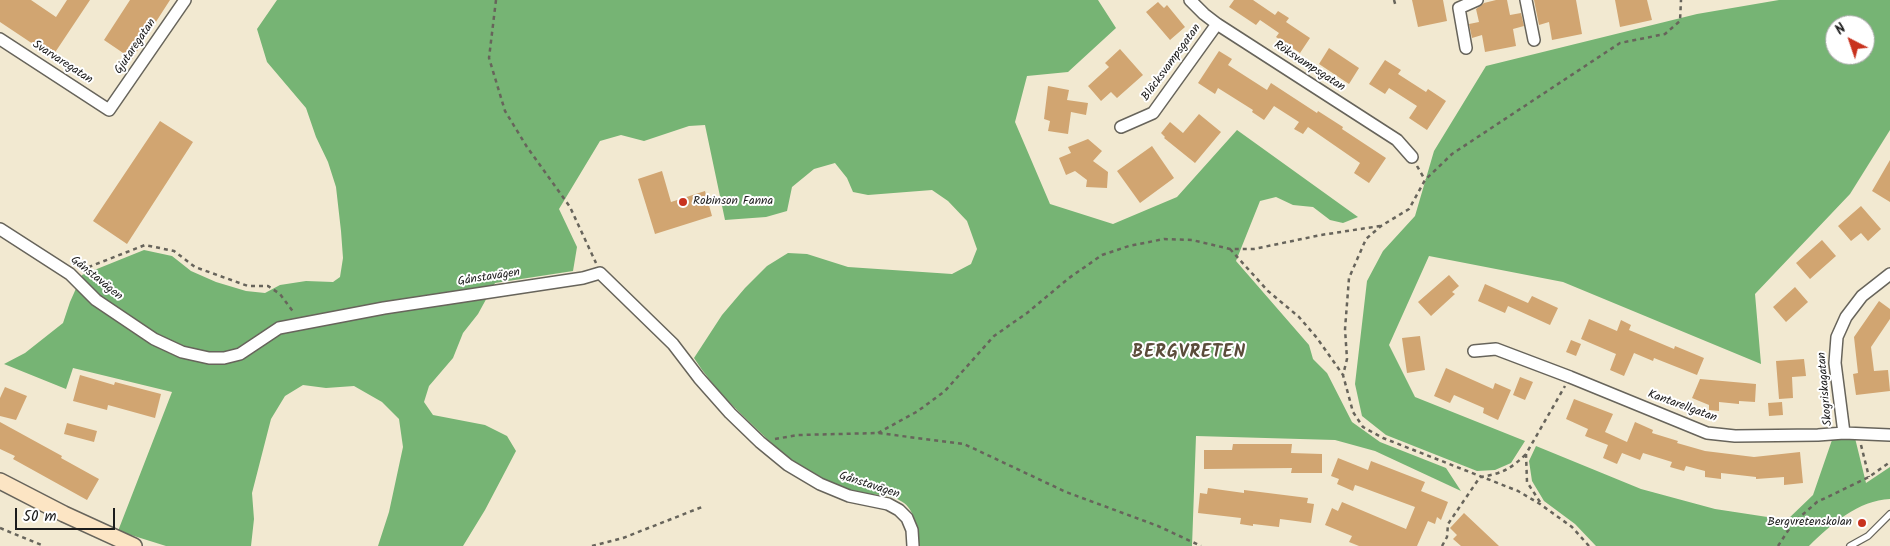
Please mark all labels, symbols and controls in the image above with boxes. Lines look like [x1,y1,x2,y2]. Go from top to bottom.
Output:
north arrow [1825,15,1875,65]
street label: Gjutaregatan [112,17,160,77]
text: N [1830,18,1851,41]
street label: Bläcksvampsgatan [1139,22,1205,104]
street label: Svarvaregatan [29,38,95,88]
street label: Röksvampsgatan [1271,39,1347,95]
place label: Robinson Fanna [693,195,773,209]
marker: Robinson Fanna [677,196,689,208]
street label: Gånstavägen [67,254,125,304]
street label: Gånstavägen [457,266,521,290]
district label: BERGVRETEN [1131,343,1247,365]
street label: Skogriskagatan [1816,351,1836,427]
street label: Kantarellgatan [1645,388,1719,426]
street label: Gånstavägen [837,469,901,503]
scale bar [18,498,118,530]
text: 50 m [23,505,57,529]
place label: Bergvretenskolan [1767,516,1852,530]
marker: Bergvretenskolan [1856,517,1868,529]

